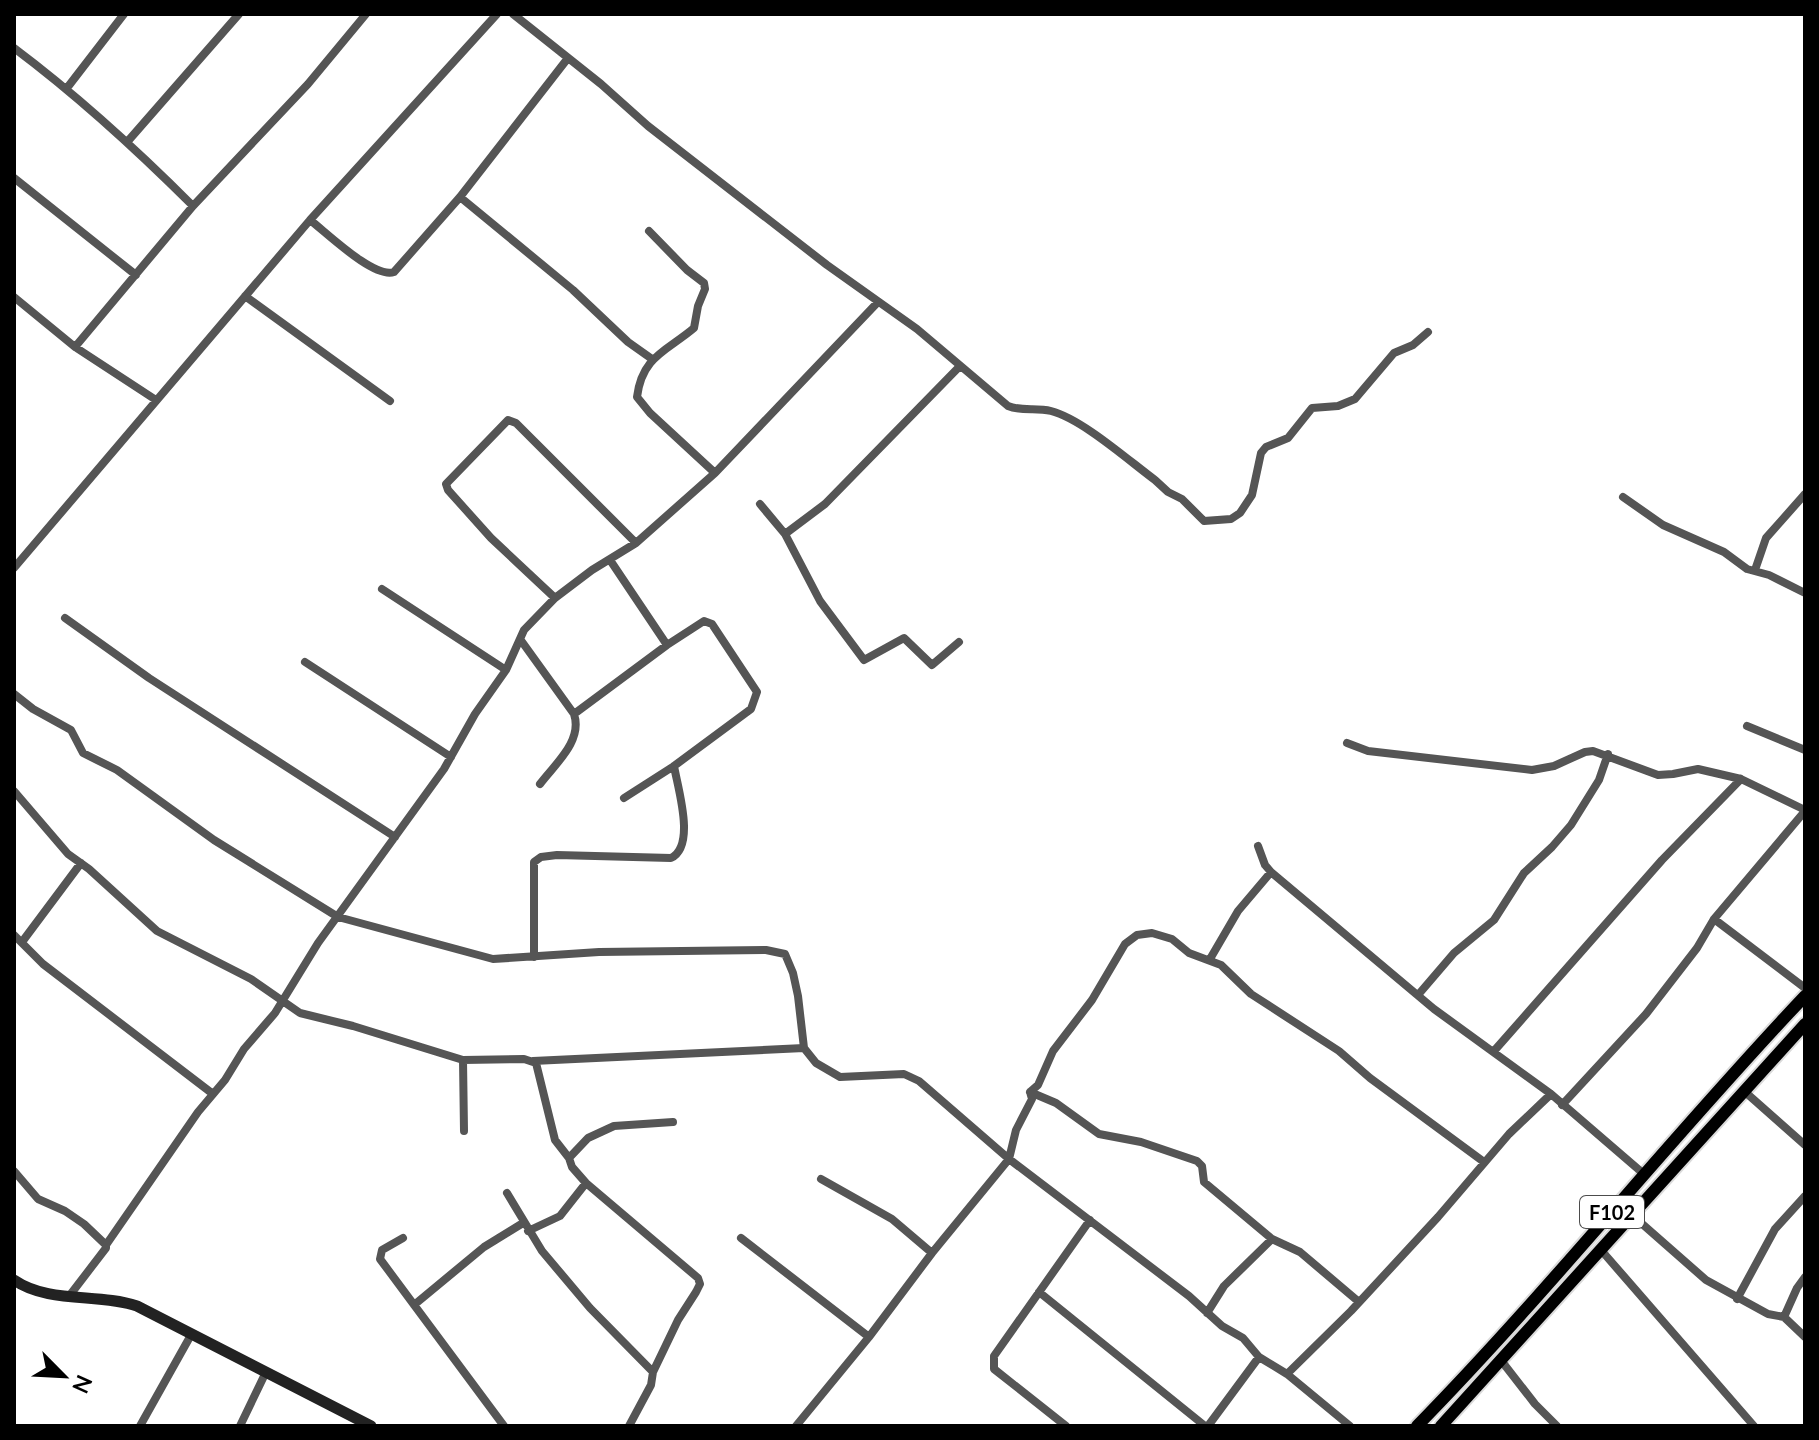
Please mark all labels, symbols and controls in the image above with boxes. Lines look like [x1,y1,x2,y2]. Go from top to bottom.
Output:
road number: F102 [1580,1196,1644,1228]
north arrow [24,1336,104,1416]
text: N [67,1371,99,1398]

